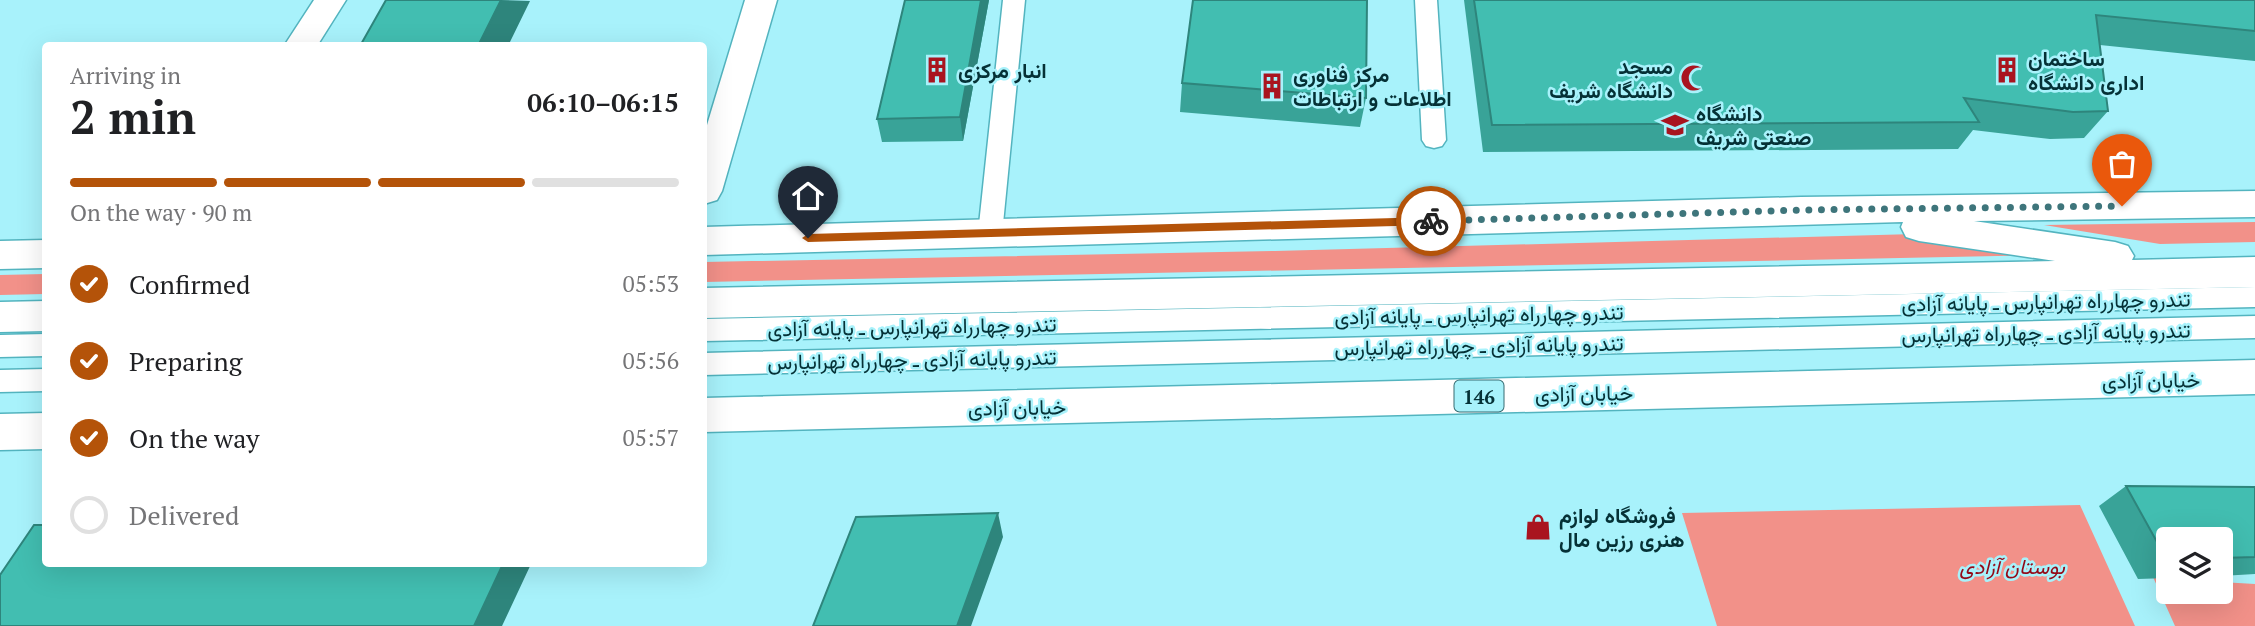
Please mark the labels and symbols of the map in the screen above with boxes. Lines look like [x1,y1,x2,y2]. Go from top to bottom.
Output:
place label: ساختمان اداری دانشگاه [2028,44,2144,96]
place label: مسجد دانشگاه شریف [1549,52,1673,104]
building icon: انبار مرکزی [922,55,952,85]
building icon: ساختمان اداری دانشگاه [1992,55,2022,85]
place label: انبار مرکزی [958,56,1047,84]
place label: مرکز فناوری اطلاعات و ارتباطات [1293,60,1452,112]
mosque icon: مسجد دانشگاه شریف [1679,63,1709,93]
building icon: مرکز فناوری اطلاعات و ارتباطات [1257,71,1287,101]
place label: دانشگاه صنعتی شریف [1696,99,1811,151]
school or university icon: دانشگاه صنعتی شریف [1660,110,1690,140]
pin [2092,134,2152,206]
pin [778,166,838,238]
courier [1396,186,1466,256]
street label: تندرو چهارراه تهرانپارس ـ پایانه آزادی [1901,284,2191,319]
street label: تندرو چهارراه تهرانپارس ـ پایانه آزادی [1334,297,1624,332]
street label: تندرو چهارراه تهرانپارس ـ پایانه آزادی [767,309,1057,344]
street label: تندرو پایانه آزادی ـ چهارراه تهرانپارس [1901,315,2191,350]
street label: تندرو پایانه آزادی ـ چهارراه تهرانپارس [1334,328,1624,363]
street label: تندرو پایانه آزادی ـ چهارراه تهرانپارس [767,342,1057,377]
street label: خیابان آزادی [2101,365,2201,395]
street label: خیابان آزادی [1534,378,1634,408]
road number: 146 [1454,380,1504,412]
street label: خیابان آزادی [967,392,1067,422]
place label: فروشگاه لوازم هنری رزین مال [1559,501,1685,553]
shop icon: فروشگاه لوازم هنری رزین مال [1523,512,1553,542]
park label: بوستان آزادی [1959,552,2065,580]

